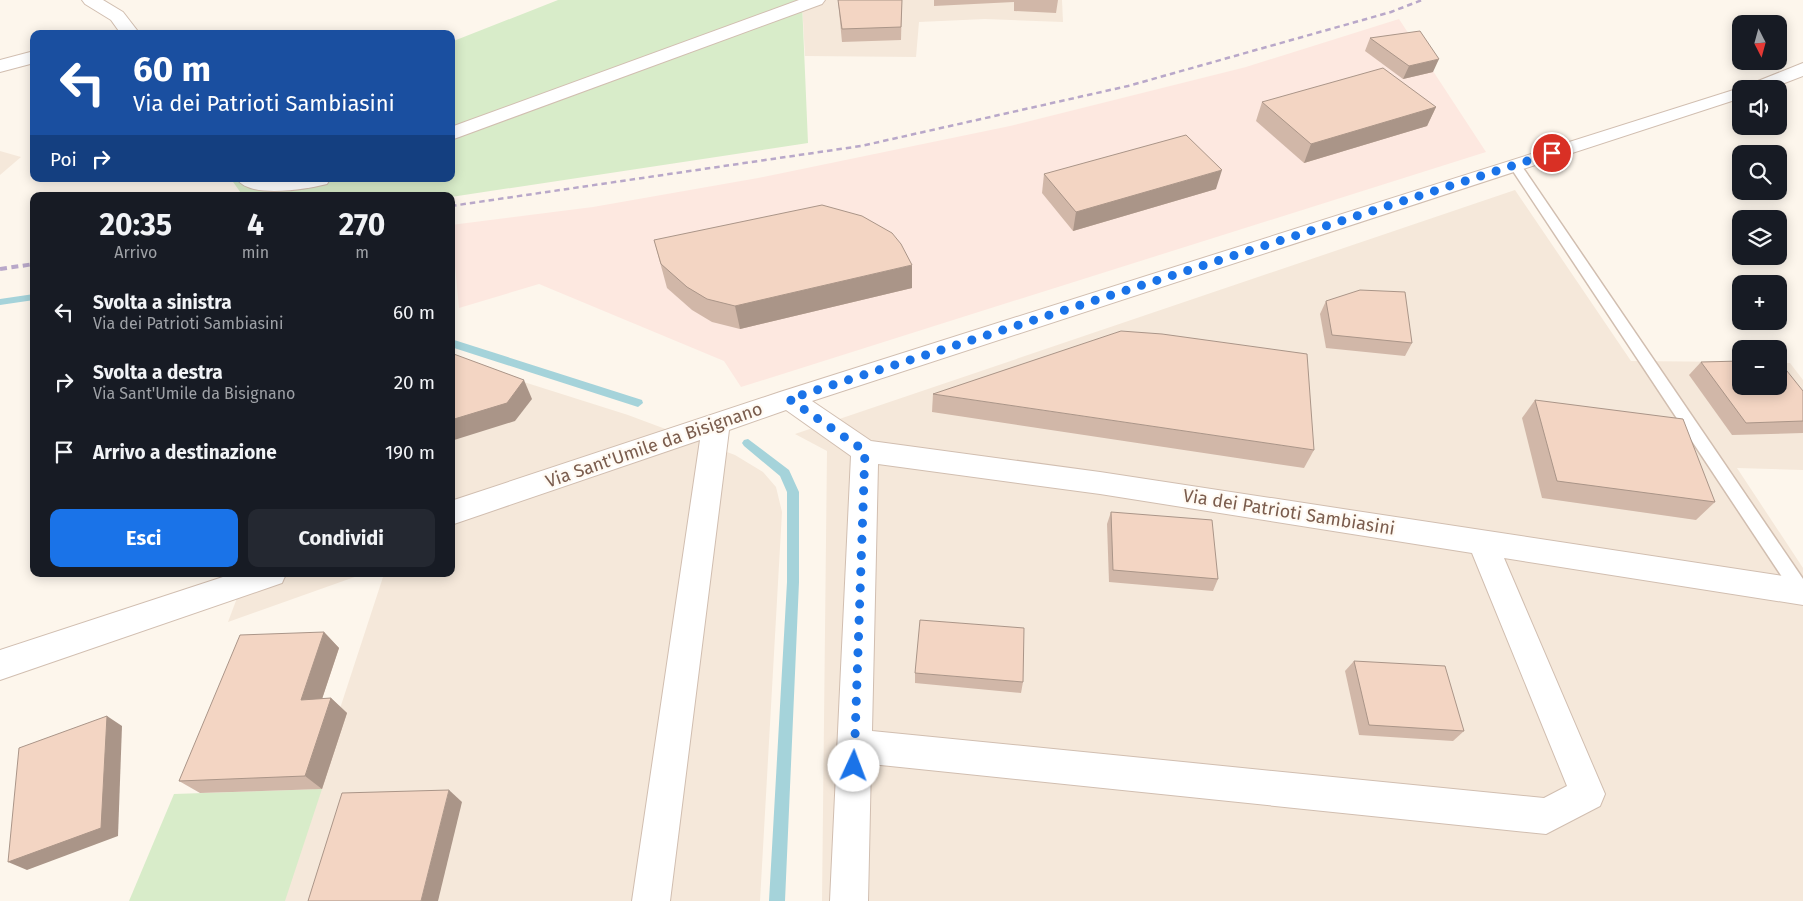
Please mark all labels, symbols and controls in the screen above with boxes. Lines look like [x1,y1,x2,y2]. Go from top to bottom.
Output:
north arrow [1732,15,1788,70]
map controls [1732,15,1787,395]
text: 60 m [133,48,211,90]
icon: left [50,50,115,115]
button: sound [1732,80,1787,135]
text: Via dei Patrioti Sambiasini [133,90,395,117]
pin [1531,132,1573,174]
icon: arrive [1538,139,1566,167]
icon: right [87,145,115,173]
button: search [1732,145,1787,200]
text: Poi [50,148,77,171]
text: 20:35 [100,207,172,243]
text: 4 [247,207,264,243]
text: 270 [339,207,385,243]
button: layers [1732,210,1787,265]
text: Arrivo [114,243,157,262]
text: min [242,243,269,262]
text: m [355,243,369,262]
button: + [1732,275,1787,330]
text: Svolta a sinistra [93,291,232,314]
icon: left [50,298,78,326]
text: 60 m [393,301,435,324]
text: Via dei Patrioti Sambiasini [93,314,283,333]
button: − [1732,340,1787,395]
text: Svolta a destra [93,361,223,384]
icon: right [50,368,78,396]
text: 20 m [394,371,435,394]
text: Via Sant'Umile da Bisignano [93,384,295,403]
street label: Via Sant'Umile da Bisignano [543,398,765,492]
icon: arrive [50,438,78,466]
text: Arrivo a destinazione [93,441,277,464]
text: 190 m [385,441,435,464]
street label: Via dei Patrioti Sambiasini [1181,484,1397,540]
button: Esci [50,509,238,567]
button: Condividi [248,509,435,567]
position arrow [827,739,879,791]

